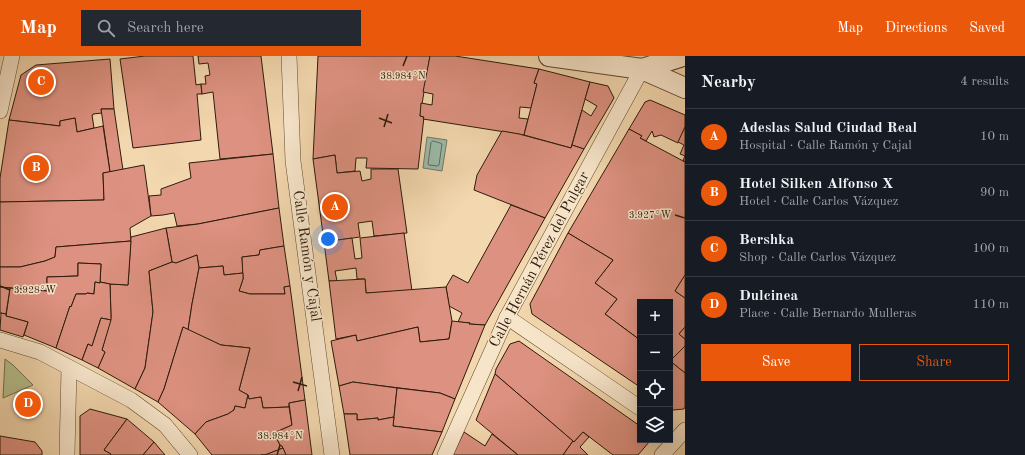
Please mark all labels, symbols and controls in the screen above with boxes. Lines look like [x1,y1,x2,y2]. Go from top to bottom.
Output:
search box [81,10,361,46]
icon: search [95,17,117,39]
text: Map [20,19,57,38]
text: Search here [127,21,204,36]
text: Map [837,21,863,35]
text: Directions [885,21,947,35]
text: Saved [969,21,1005,35]
pin: C [28,67,54,97]
text: 38.984°N [380,71,426,81]
text: Nearby [701,74,756,91]
text: 4 results [960,75,1009,88]
text: Adeslas Salud Ciudad Real [739,121,917,136]
text: A [709,130,719,143]
text: 10 m [980,130,1009,143]
text: Hospital · Calle Ramón y Cajal [739,139,912,152]
pin: B [23,153,49,183]
street label: Calle Hernán Pérez del Pulgar [487,170,593,350]
text: Hotel Silken Alfonso X [739,177,893,192]
text: B [709,186,719,199]
text: 90 m [980,186,1009,199]
street label: Calle Ramón y Cajal [289,189,323,323]
pin: A [322,192,348,222]
text: Hotel · Calle Carlos Vázquez [739,195,898,208]
text: 3.927°W [629,210,672,220]
your location [318,229,338,249]
text: Bershka [739,233,794,248]
text: C [710,242,718,255]
text: 100 m [972,242,1009,255]
text: Shop · Calle Carlos Vázquez [739,251,896,264]
text: 3.928°W [14,285,57,295]
text: Dulcinea [739,289,798,304]
text: D [709,298,719,311]
text: 110 m [972,298,1009,311]
map controls [637,299,673,443]
button: + [637,299,673,335]
text: Place · Calle Bernardo Mulleras [739,307,916,320]
button: − [637,335,673,371]
button: Save [701,344,851,381]
button: Share [859,344,1009,381]
button: locate [637,371,673,407]
pin: D [15,389,41,419]
button: layers [637,407,673,443]
text: 38.984°N [257,431,303,441]

